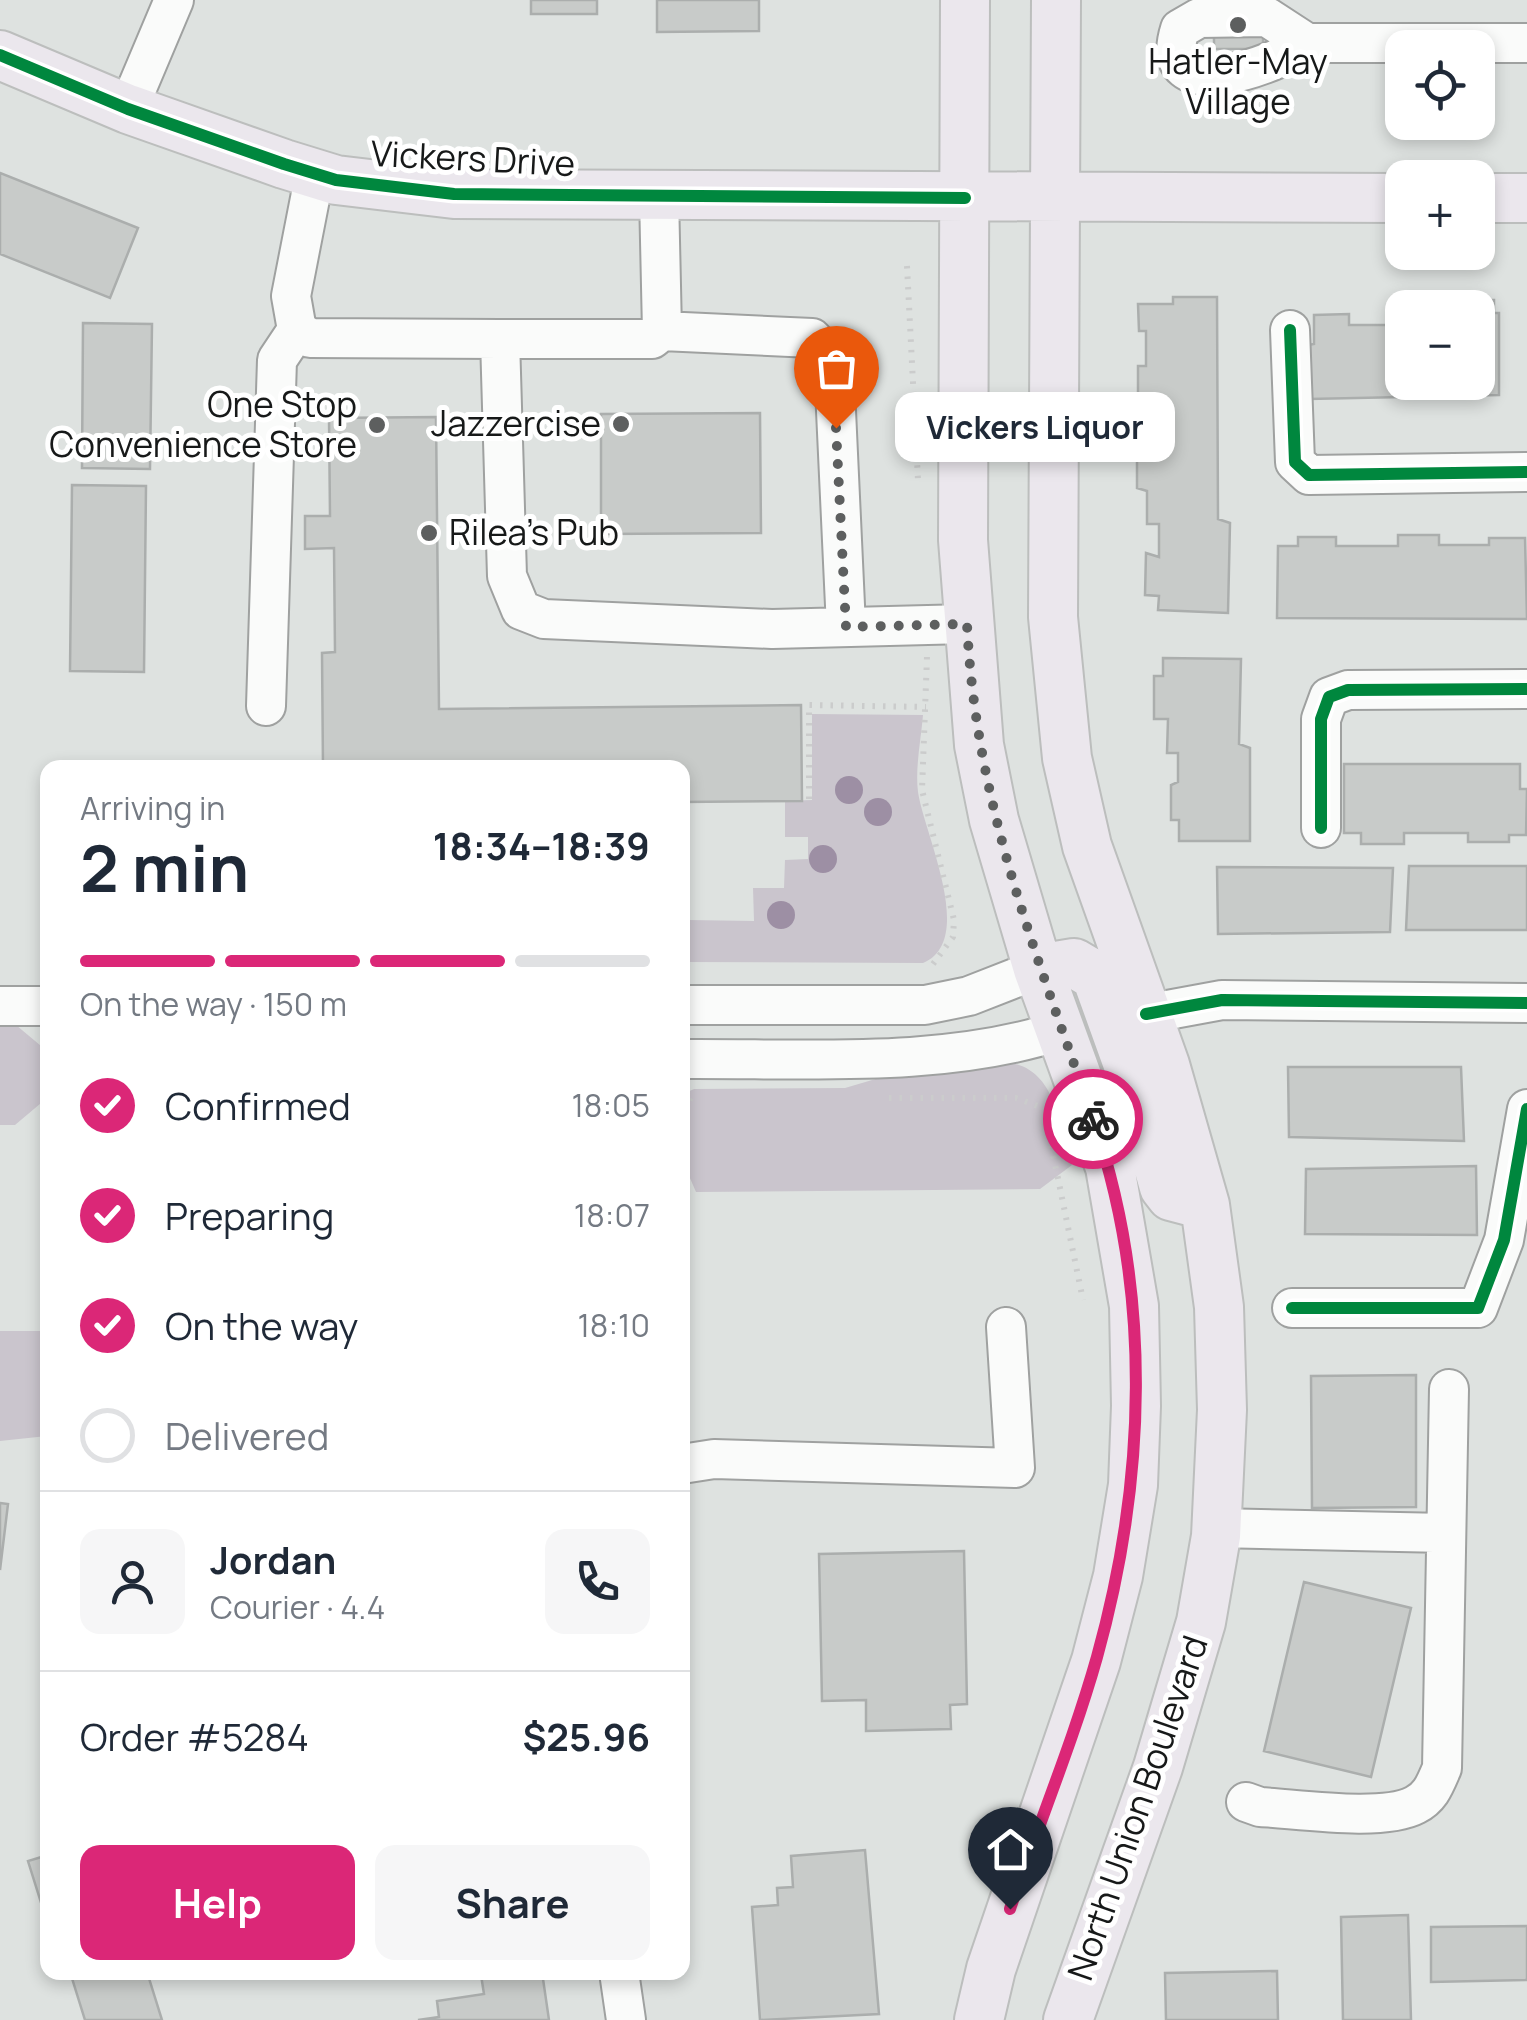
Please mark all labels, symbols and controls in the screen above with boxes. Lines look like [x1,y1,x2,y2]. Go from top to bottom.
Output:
marker: Hatler-May Village [1227,14,1249,36]
map controls [1385,30,1495,400]
button: locate [1385,30,1495,140]
place label: Hatler-May Village [1148,37,1328,125]
street label: Vickers Drive [370,129,576,187]
button: + [1385,160,1495,270]
button: − [1385,290,1495,400]
pin [794,326,879,429]
icon: bag [809,341,864,396]
place label: One Stop Convenience Store [49,380,357,468]
callout: Vickers Liquor [896,393,1176,463]
place label: Jazzercise [431,399,601,447]
text: Vickers Liquor [926,405,1144,449]
marker: Jazzercise [610,413,632,435]
marker: One Stop Convenience Store [366,414,388,436]
place label: Rilea's Pub [449,508,619,556]
marker: Rilea's Pub [418,522,440,544]
text: Arriving in [80,786,225,830]
text: 18:34–18:39 [433,819,650,871]
text: 2 min [80,823,249,912]
text: On the way · 150 m [80,982,347,1026]
courier [1043,1069,1143,1169]
icon: check [80,1078,135,1133]
text: Confirmed [165,1079,351,1131]
text: 18:05 [571,1083,650,1127]
icon: bike [1066,1092,1121,1147]
icon: check [80,1188,135,1243]
text: Preparing [165,1189,334,1241]
text: 18:07 [574,1193,650,1237]
icon: check [80,1298,135,1353]
text: On the way [165,1299,358,1351]
text: 18:10 [577,1303,650,1347]
text: Delivered [165,1409,329,1461]
button: person [80,1529,185,1634]
button: phone [545,1529,650,1634]
text: Jordan [210,1533,336,1585]
text: Courier · 4.4 [210,1585,385,1629]
street label: North Union Boulevard [1056,1629,1219,1986]
text: Order #5284 [80,1710,309,1762]
text: $25.96 [522,1710,650,1762]
pin [968,1807,1053,1910]
icon: home [983,1822,1038,1877]
button: Help [80,1845,355,1960]
button: Share [375,1845,650,1960]

